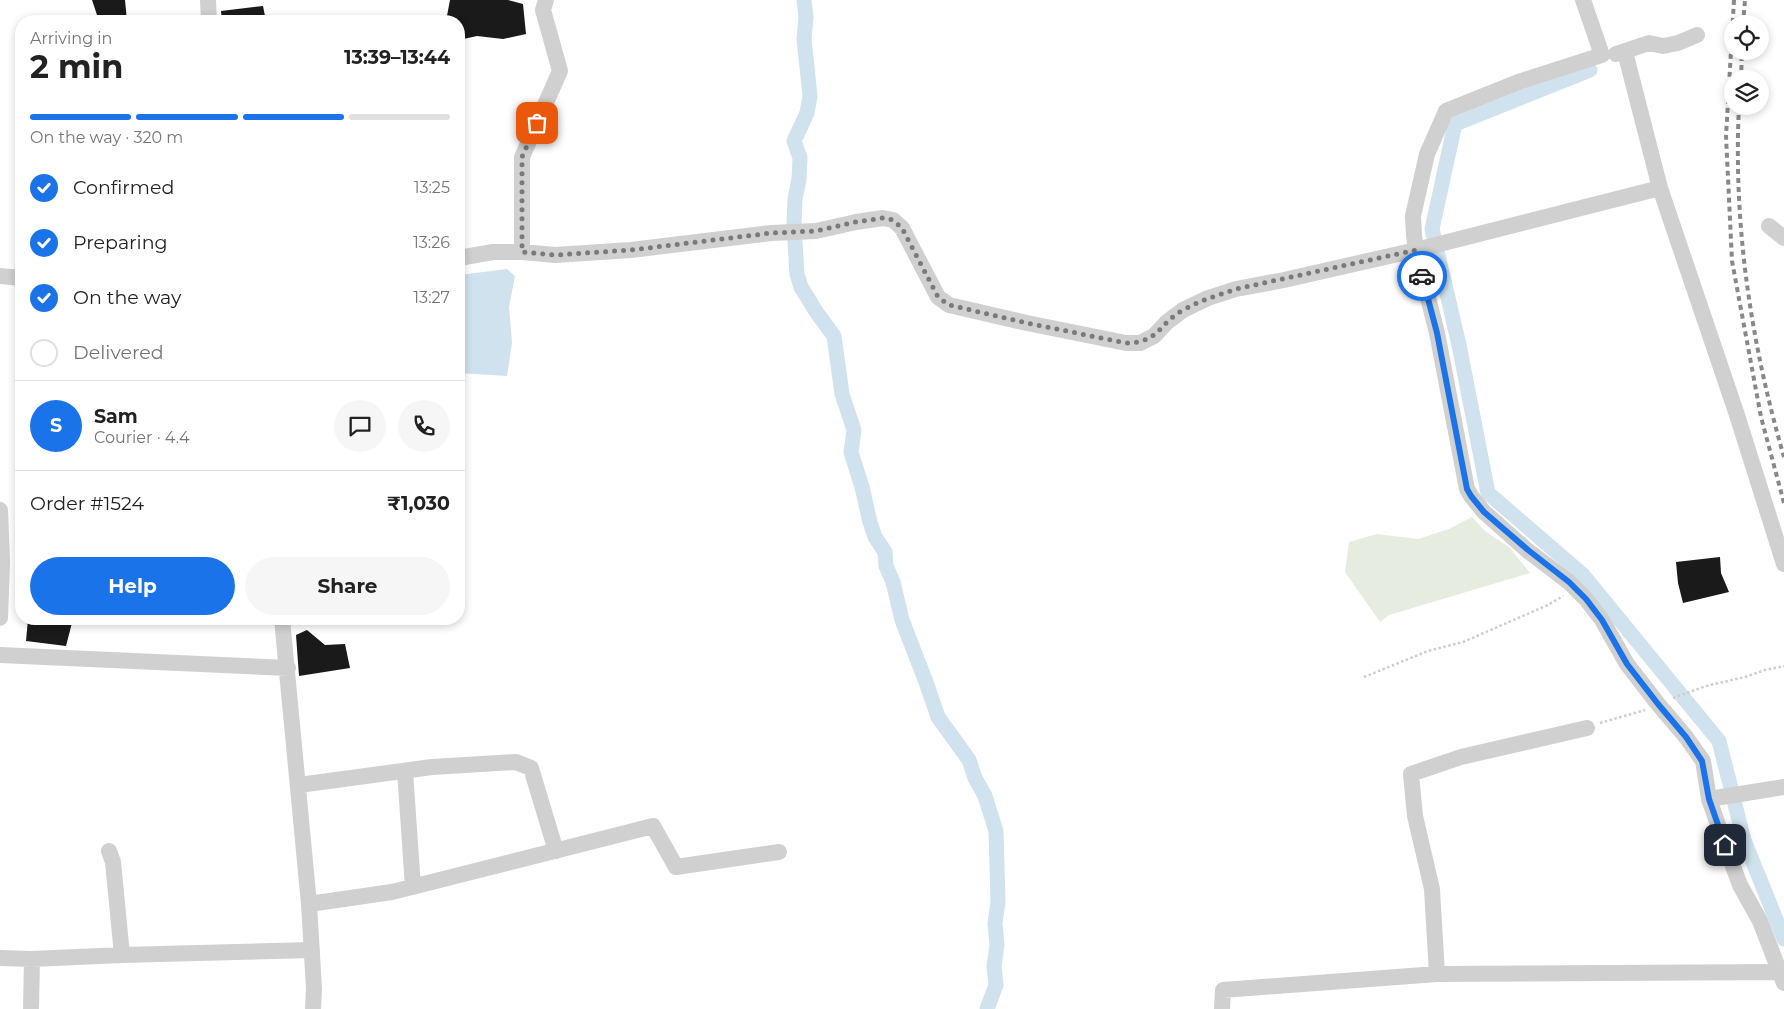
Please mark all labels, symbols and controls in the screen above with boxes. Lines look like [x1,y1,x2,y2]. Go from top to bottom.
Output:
map controls [1724,15,1769,115]
button: locate [1724,15,1769,60]
text: Arriving in [30,29,112,48]
text: 13:39–13:44 [344,46,450,69]
text: 2 min [30,47,123,86]
button: layers [1724,70,1769,115]
pin [516,102,558,144]
icon: bag [523,109,551,137]
text: On the way · 320 m [30,128,183,147]
icon: check [30,174,58,202]
text: Confirmed [73,176,174,199]
text: 13:25 [414,178,450,197]
icon: check [30,229,58,257]
text: Preparing [73,231,168,254]
text: 13:26 [413,233,450,252]
courier [1397,251,1447,301]
icon: car [1408,262,1436,290]
icon: check [30,284,58,312]
text: On the way [73,286,181,309]
text: 13:27 [413,288,450,307]
text: Delivered [73,341,164,364]
button: chat [334,400,386,452]
button: phone [398,400,450,452]
text: Sam [94,405,138,428]
text: S [50,414,62,437]
text: Courier · 4.4 [94,428,190,447]
text: Order #1524 [30,492,144,515]
text: ₹1,030 [387,492,450,515]
button: Help [30,557,235,615]
button: Share [245,557,450,615]
pin [1704,824,1746,866]
icon: home [1711,831,1739,859]

